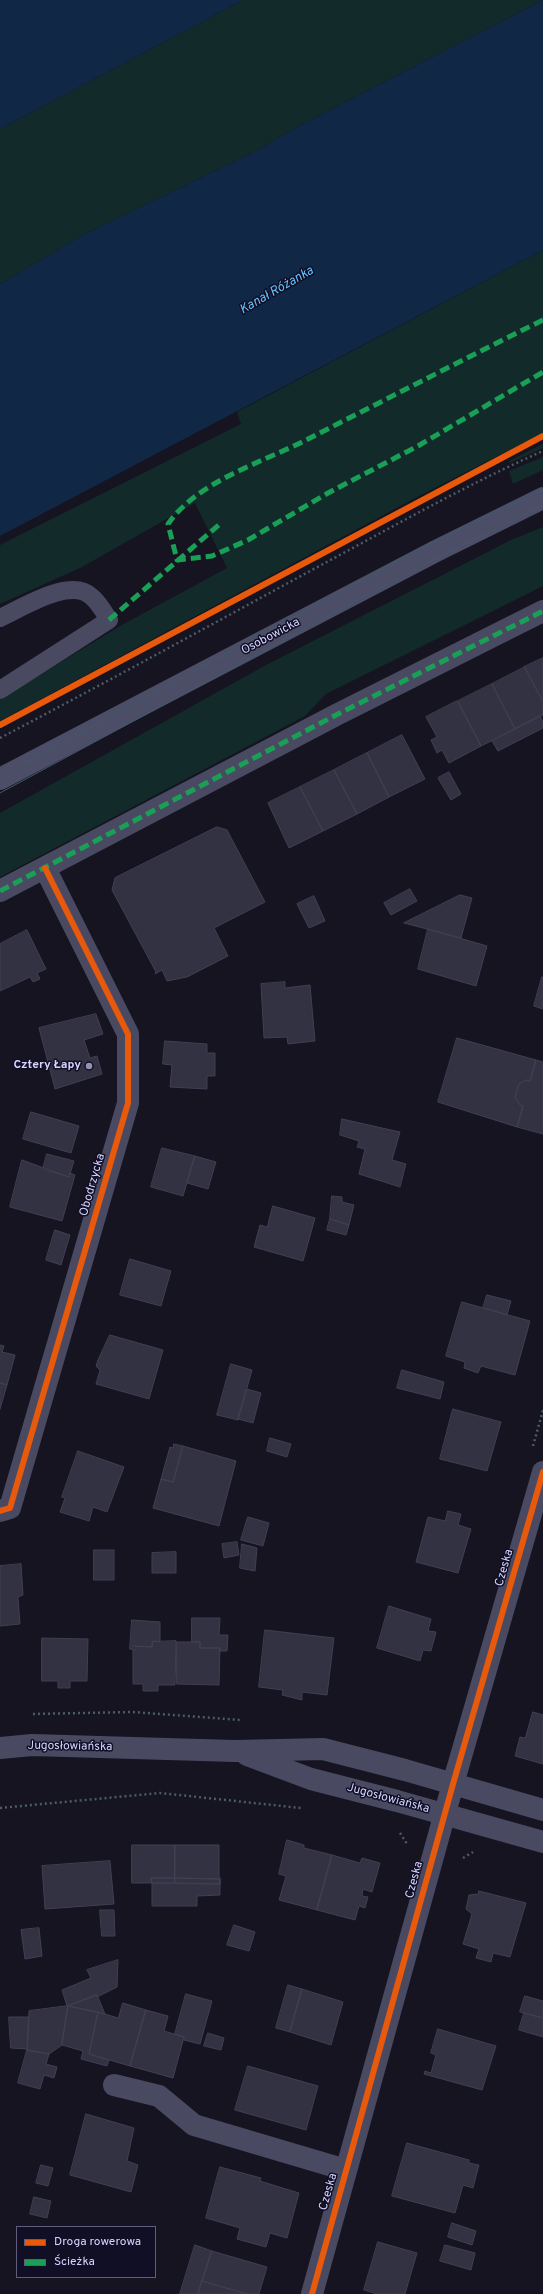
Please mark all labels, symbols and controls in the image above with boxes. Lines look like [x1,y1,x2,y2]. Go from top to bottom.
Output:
water label: Kanał Różanka [237,264,317,318]
street label: Osobowicka [239,616,303,658]
place label: Cztery Łapy [13,1059,81,1073]
marker: Cztery Łapy [84,1061,94,1071]
street label: Obodrzycka [77,1152,109,1218]
street label: Czeska [493,1548,517,1588]
street label: Jugosłowiańska [28,1739,112,1755]
street label: Jugosłowiańska [345,1781,431,1817]
street label: Czeska [403,1860,427,1900]
street label: Czeska [317,2172,341,2212]
legend [16,2226,156,2278]
text: Droga rowerowa [54,2234,141,2250]
text: Ścieżka [54,2254,95,2270]

